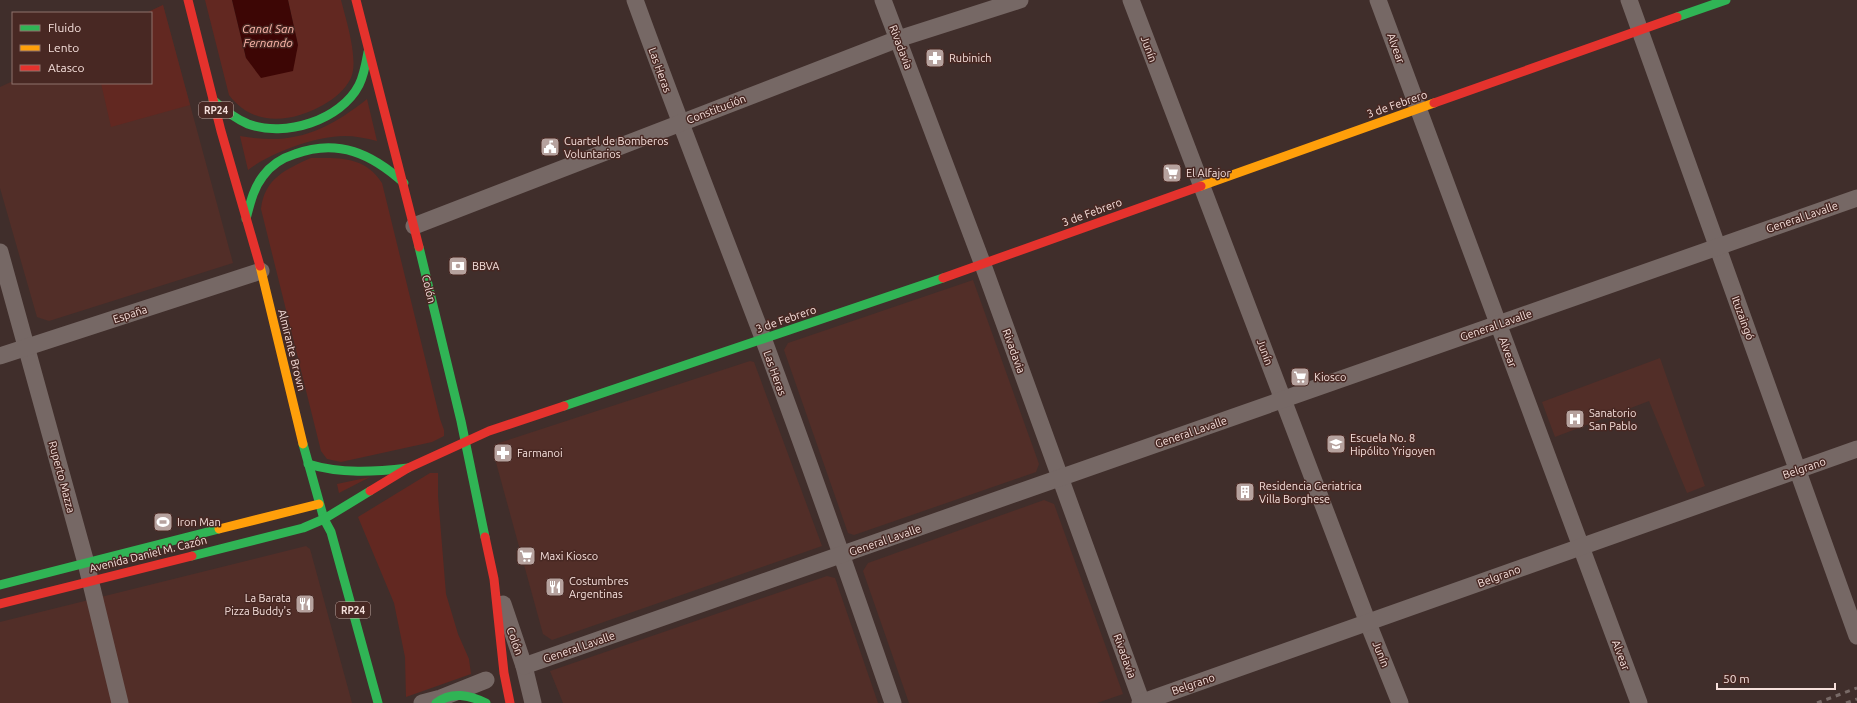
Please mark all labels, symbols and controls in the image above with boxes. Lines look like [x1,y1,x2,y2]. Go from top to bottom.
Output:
legend [12,12,152,84]
text: Fluido [48,21,81,34]
water label: Canal San Fernando [242,22,294,49]
street label: Rivadavia [887,23,915,71]
street label: Alvear [1385,31,1407,66]
street label: Junín [1139,34,1159,64]
text: Lento [48,41,79,54]
street label: Las Heras [646,46,674,94]
pharmacy icon: Rubinich [924,47,946,69]
place label: Rubinich [949,52,992,64]
text: Atasco [48,61,84,74]
street label: 3 de Febrero [1365,88,1429,120]
street label: Constitución [685,92,747,126]
road number: RP24 [199,102,233,118]
place label: Cuartel de Bomberos Voluntarios [564,135,669,160]
public building icon: Cuartel de Bomberos Voluntarios [539,136,561,158]
supermarket icon: El Alfajor [1161,162,1183,184]
place label: El Alfajor [1186,167,1232,179]
street label: 3 de Febrero [1060,196,1124,228]
street label: General Lavalle [1765,199,1839,235]
bank icon: BBVA [447,255,469,277]
place label: BBVA [472,260,500,272]
street label: Colón [420,274,438,304]
street label: Ituzaingó [1730,294,1756,342]
street label: España [112,303,148,325]
street label: 3 de Febrero [754,303,818,335]
street label: General Lavalle [1459,307,1533,343]
street label: Almirante Brown [276,308,308,392]
street label: Rivadavia [1000,327,1028,375]
street label: Alvear [1497,335,1519,370]
street label: Junín [1255,337,1275,367]
street label: Las Heras [761,349,789,397]
supermarket icon: Kiosco [1289,366,1311,388]
place label: Kiosco [1314,371,1346,383]
place label: Sanatorio San Pablo [1589,407,1637,432]
hospital icon: Sanatorio San Pablo [1564,408,1586,430]
street label: General Lavalle [1154,414,1228,450]
place label: Escuela No. 8 Hipólito Yrigoyen [1350,432,1435,457]
school or university icon: Escuela No. 8 Hipólito Yrigoyen [1325,433,1347,455]
street label: Ruperto Mazza [47,440,77,514]
pharmacy icon: Farmanoi [492,442,514,464]
place label: Farmanoi [517,447,563,459]
street label: Belgrano [1781,455,1827,481]
place label: Residencia Geriatrica Villa Borghese [1259,480,1362,505]
building icon: Residencia Geriatrica Villa Borghese [1234,481,1256,503]
sports icon: Iron Man [152,511,174,533]
place label: Iron Man [177,516,221,528]
street label: General Lavalle [848,522,922,558]
street label: Avenida Daniel M. Cazón [88,534,208,574]
supermarket icon: Maxi Kiosco [515,545,537,567]
place label: Maxi Kiosco [540,550,598,562]
street label: Belgrano [1476,563,1522,589]
place label: Costumbres Argentinas [569,575,629,600]
restaurant icon: Costumbres Argentinas [544,576,566,598]
place label: La Barata Pizza Buddy's [225,592,291,617]
restaurant icon: La Barata Pizza Buddy's [294,593,316,615]
road number: RP24 [336,602,370,618]
street label: Colón [504,625,526,657]
street label: General Lavalle [542,629,616,665]
street label: Rivadavia [1111,632,1139,680]
street label: Alvear [1610,638,1633,673]
street label: Junín [1370,639,1392,669]
scale bar [1717,665,1835,691]
street label: Belgrano [1170,671,1216,697]
text: 50 m [1723,672,1750,685]

